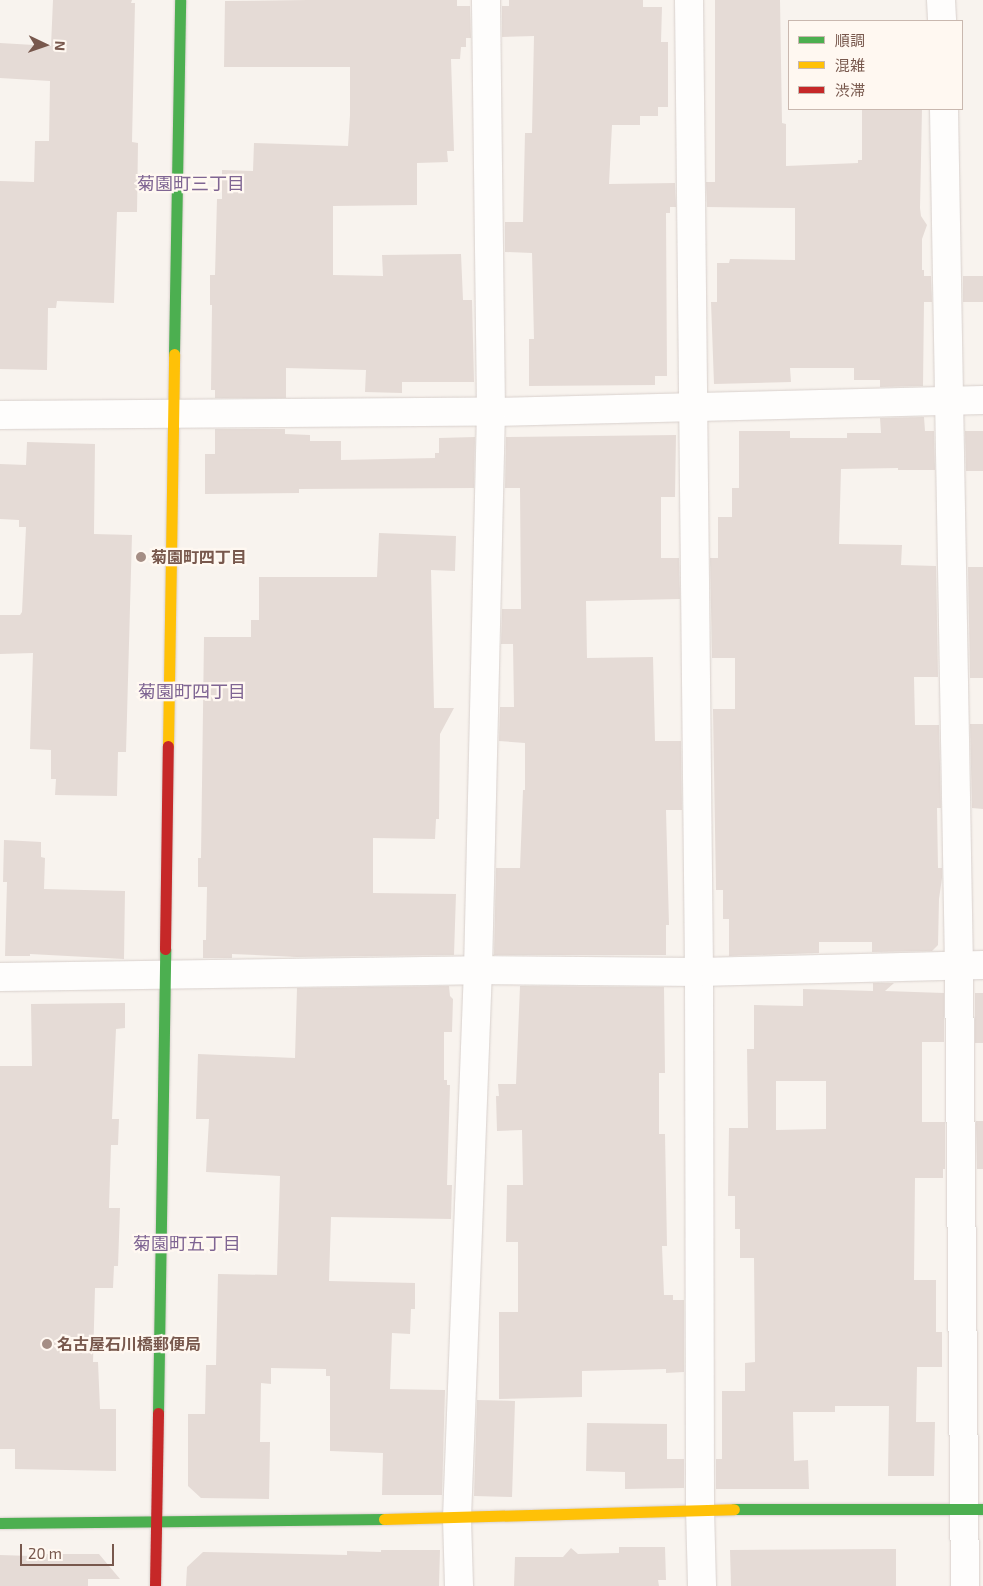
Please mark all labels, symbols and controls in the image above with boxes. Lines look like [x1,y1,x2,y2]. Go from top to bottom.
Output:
north arrow [20,20,70,70]
legend [788,20,963,110]
text: 順調 [835,31,865,49]
text: N [52,40,69,51]
text: 混雑 [835,56,865,74]
text: 渋滞 [835,81,865,99]
district label: 菊園町三丁目 [137,172,245,194]
place label: 菊園町四丁目 [151,547,247,567]
marker: 菊園町四丁目 [135,551,147,563]
district label: 菊園町四丁目 [138,680,246,702]
district label: 菊園町五丁目 [133,1232,241,1254]
place label: 名古屋石川橋郵便局 [57,1334,201,1354]
marker: 名古屋石川橋郵便局 [41,1338,53,1350]
scale bar [22,1534,116,1566]
text: 20 m [28,1544,62,1562]

